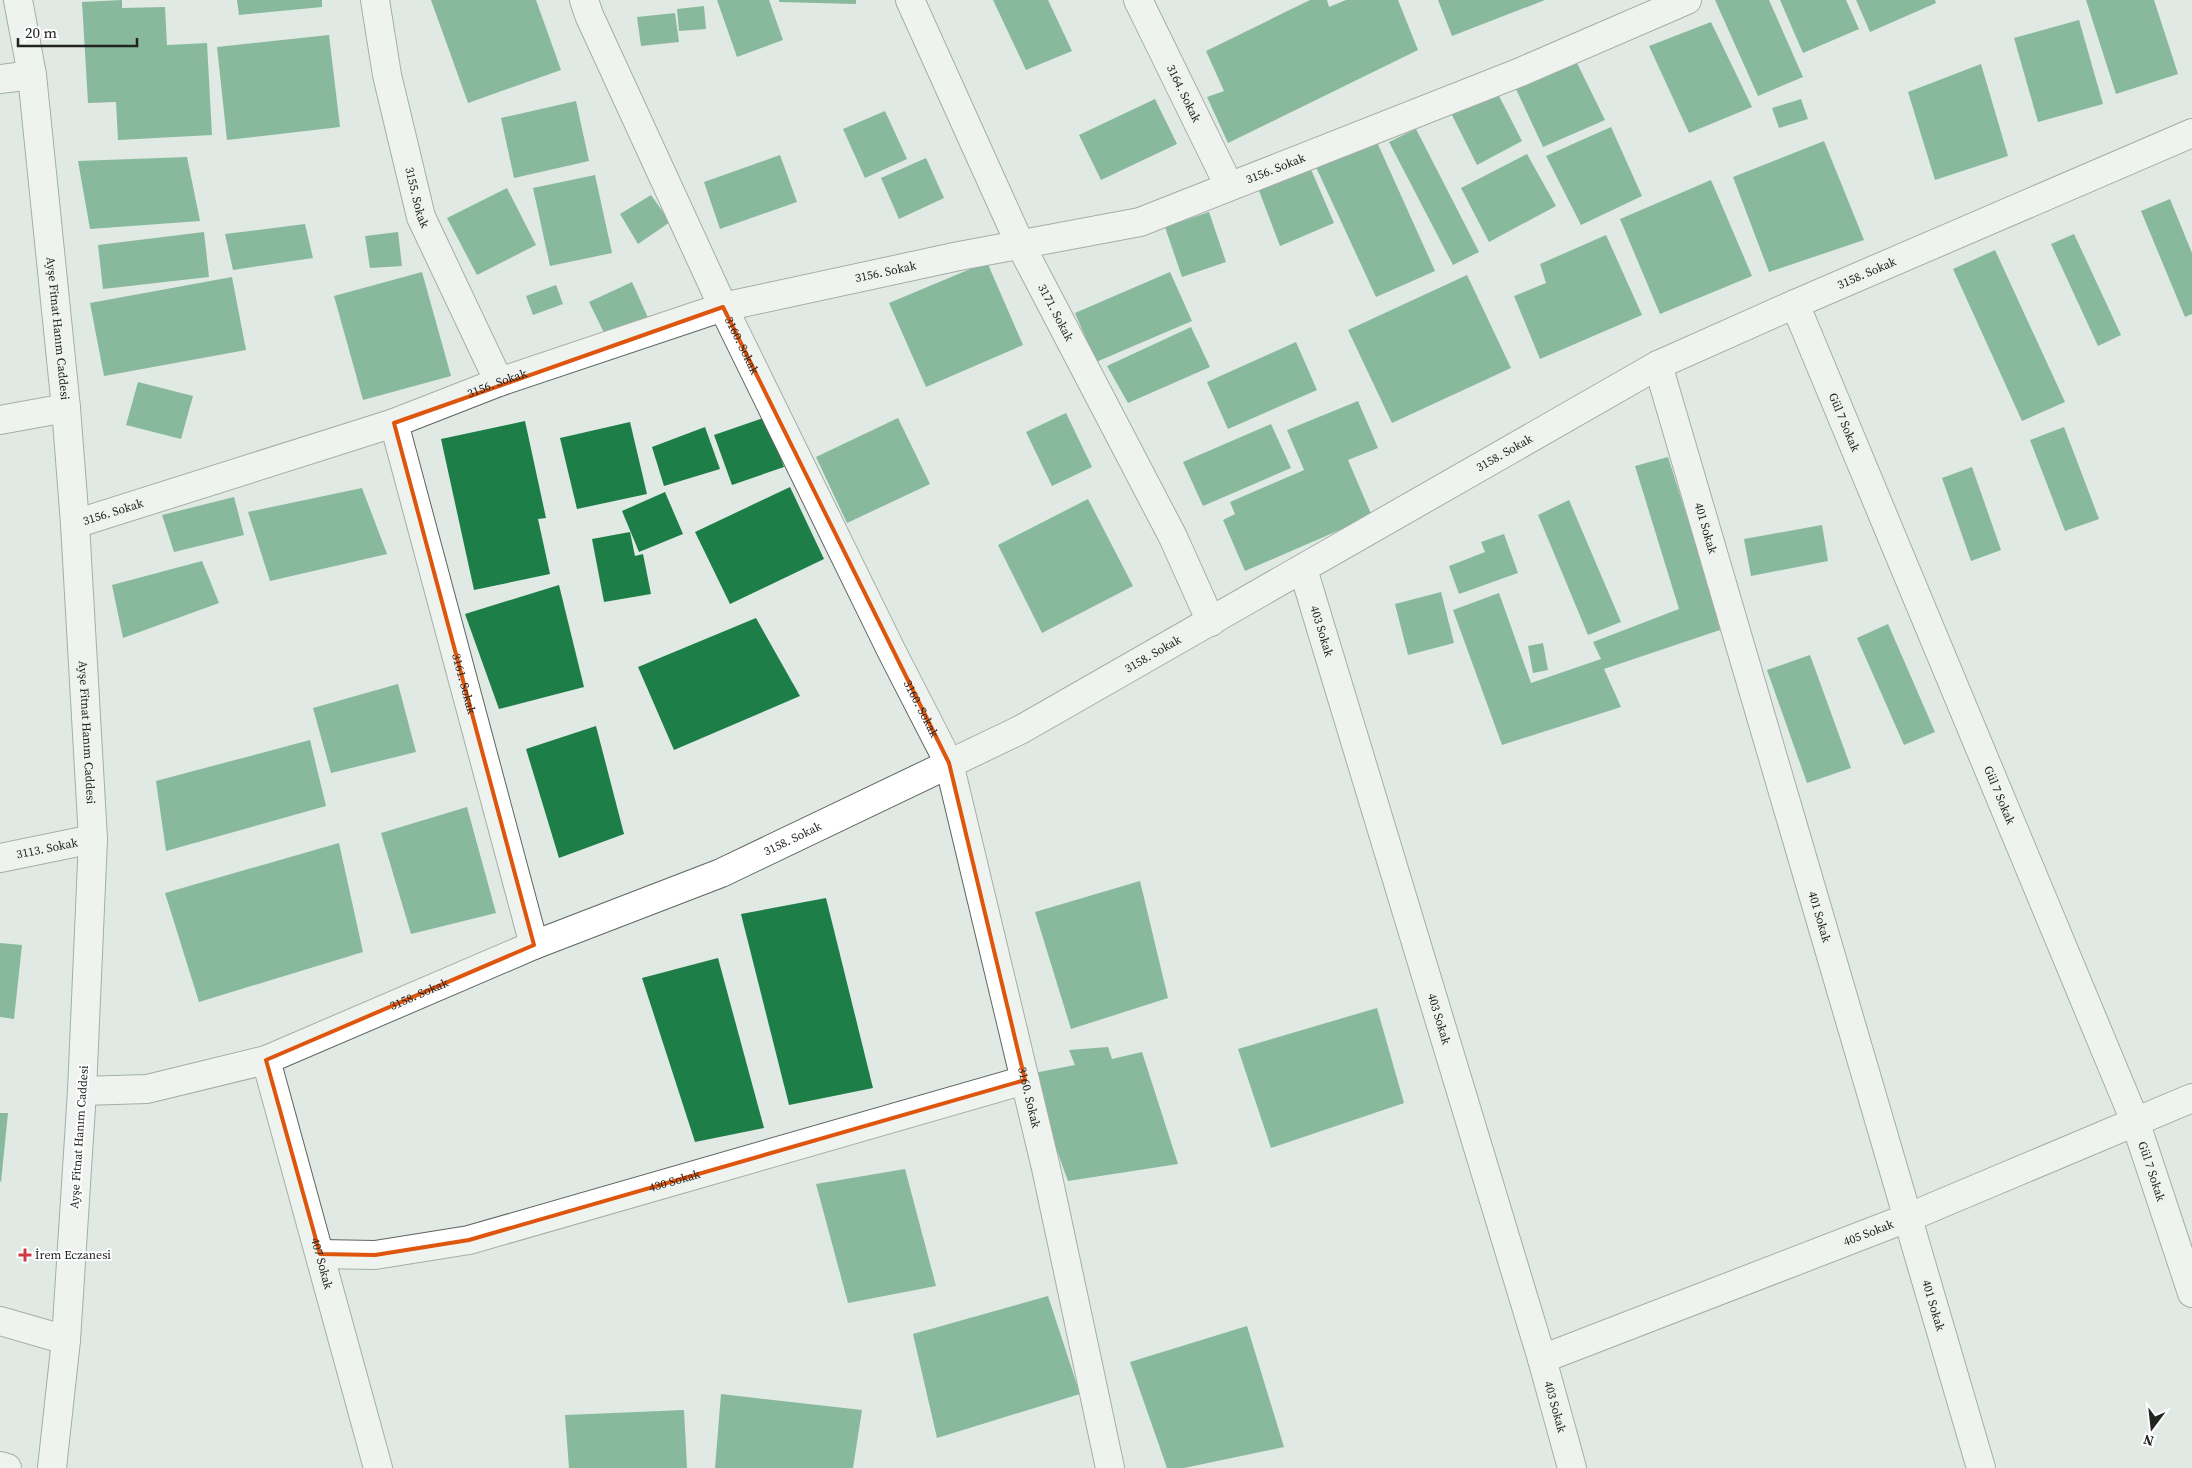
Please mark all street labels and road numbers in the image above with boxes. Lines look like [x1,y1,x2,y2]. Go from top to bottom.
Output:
street label: 3164. Sokak [1163,62,1205,125]
street label: 3156. Sokak [1244,149,1308,187]
street label: 3155. Sokak [401,165,433,231]
street label: 3158. Sokak [1835,253,1899,293]
street label: Ayşe Fitnat Hanım Caddesi [43,256,73,401]
street label: 3156. Sokak [854,257,918,286]
street label: 3171. Sokak [1034,281,1078,344]
street label: 3160. Sokak [721,314,763,377]
street label: 3156. Sokak [465,365,529,402]
street label: Gül 7 Sokak [1825,390,1864,454]
street label: 3158. Sokak [1473,430,1536,475]
street label: 3156. Sokak [81,495,146,529]
street label: 401 Sokak [1691,501,1721,556]
street label: 403 Sokak [1307,604,1337,659]
street label: 3158. Sokak [1122,631,1184,676]
street label: 3161. Sokak [448,652,480,716]
street label: Ayşe Fitnat Hanım Caddesi [75,660,99,805]
street label: 3160. Sokak [900,677,943,740]
street label: Gül 7 Sokak [1980,763,2019,827]
street label: 3158. Sokak [761,818,825,859]
street label: 3113. Sokak [15,834,80,862]
street label: 401 Sokak [1805,889,1835,945]
street label: 3158. Sokak [387,975,451,1014]
street label: 403 Sokak [1424,991,1455,1047]
street label: Ayşe Fitnat Hanım Caddesi [66,1064,92,1209]
street label: 3160. Sokak [1014,1065,1044,1130]
street label: Gül 7 Sokak [2134,1139,2169,1204]
street label: 430 Sokak [647,1166,702,1196]
street label: 405 Sokak [1841,1216,1896,1250]
street label: 407 Sokak [307,1236,337,1291]
street label: 401 Sokak [1918,1278,1949,1333]
street label: 403 Sokak [1540,1379,1570,1435]

